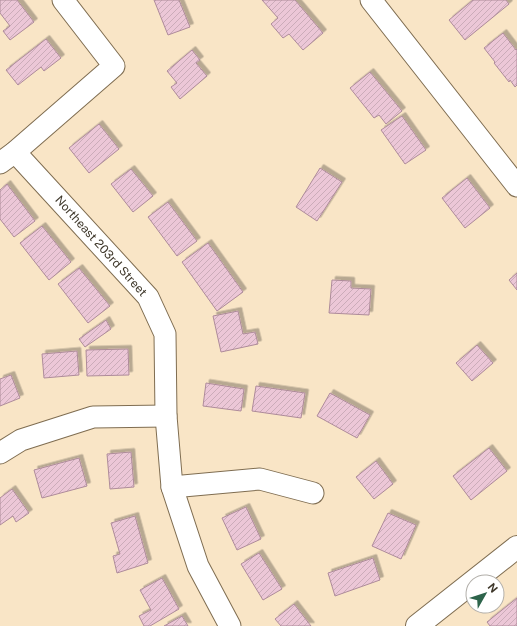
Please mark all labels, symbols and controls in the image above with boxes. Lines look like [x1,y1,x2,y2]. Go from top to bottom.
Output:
street label: Northeast 203rd Street [52,193,150,299]
north arrow [465,574,505,614]
text: N [485,581,500,595]

